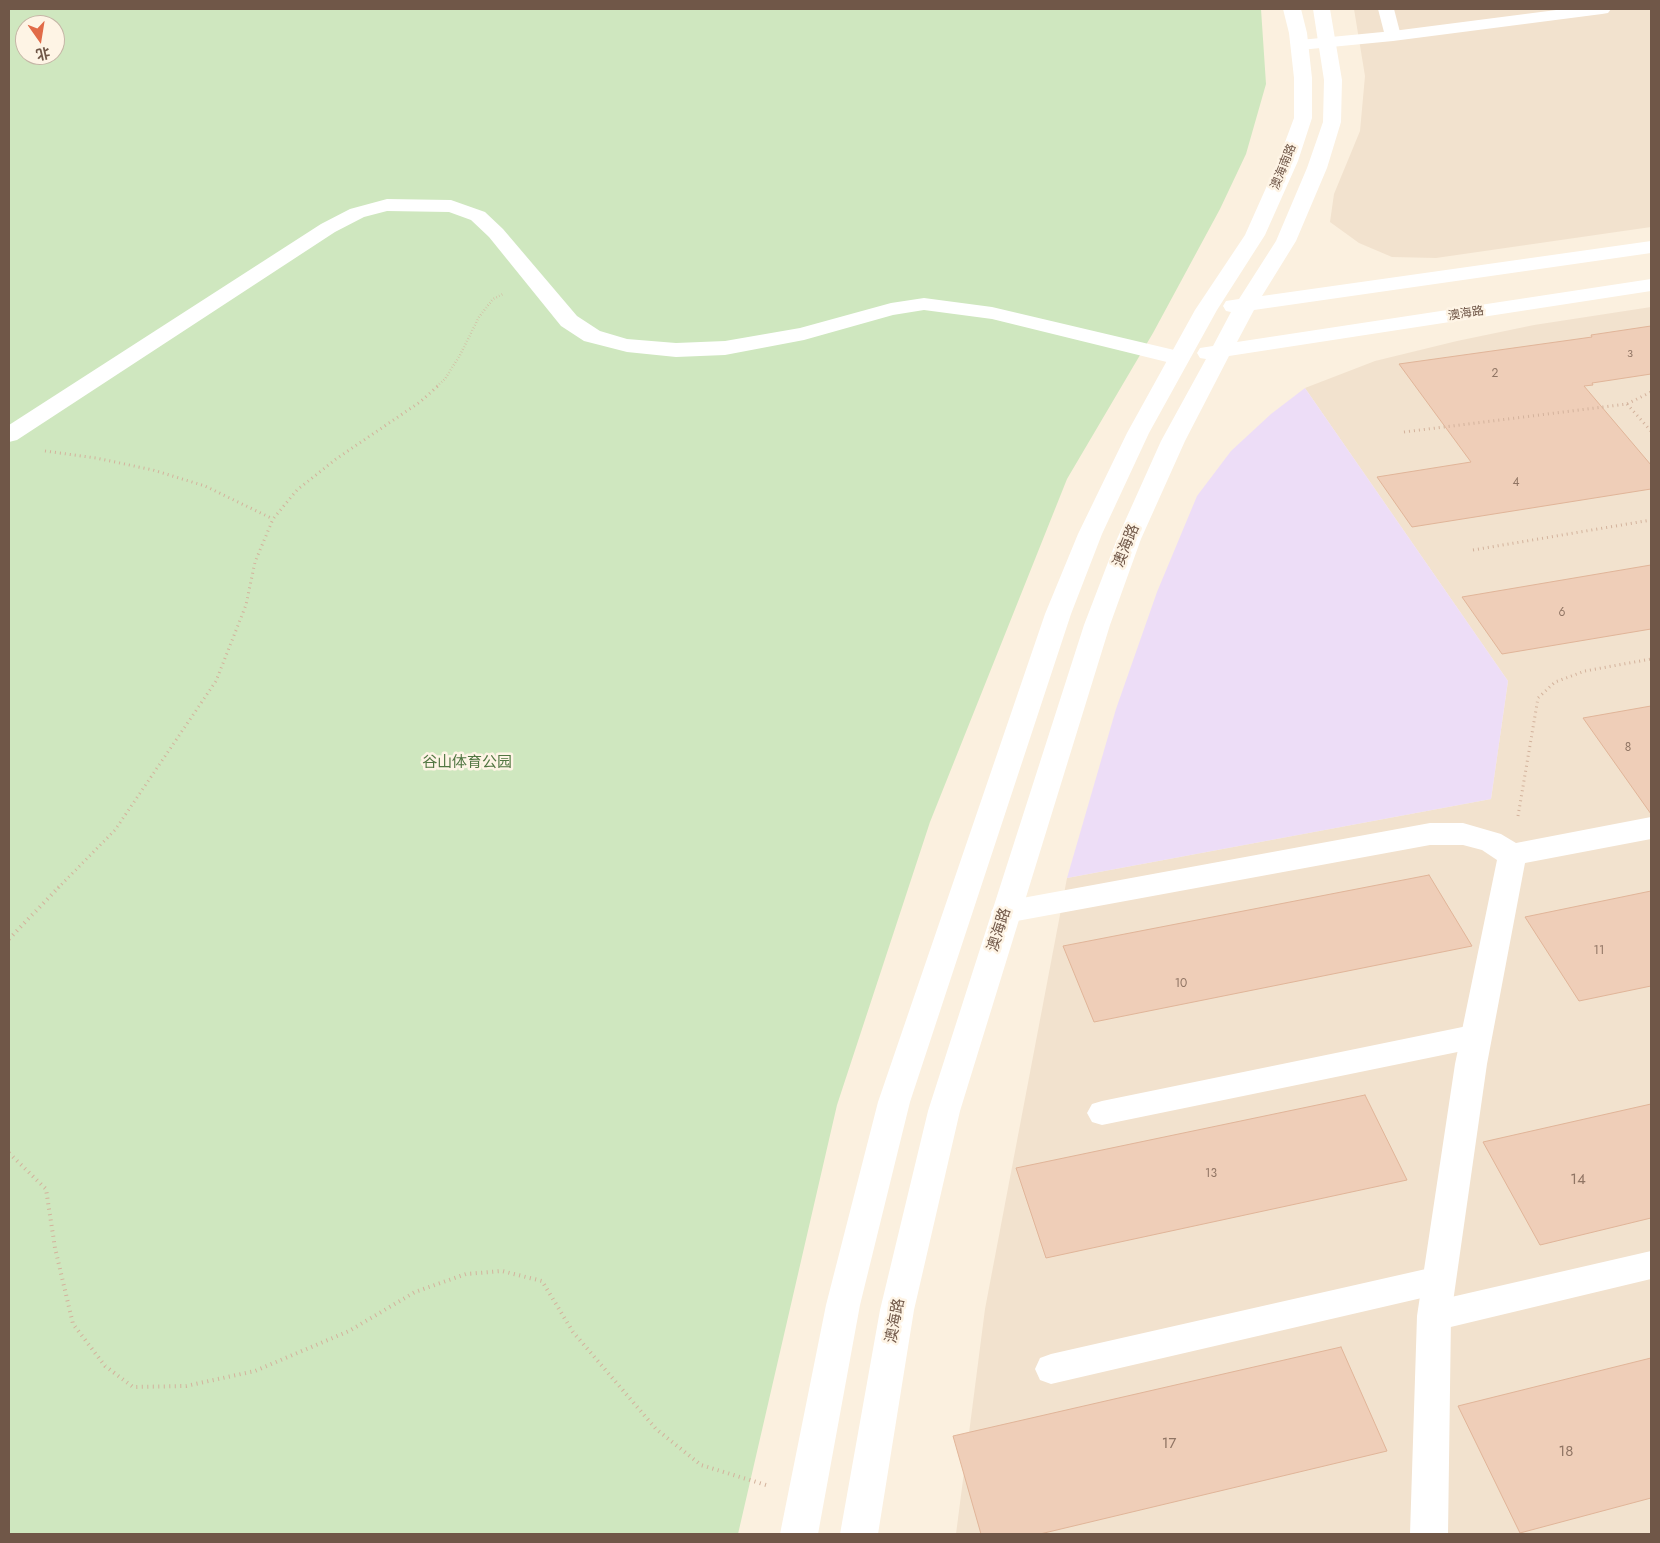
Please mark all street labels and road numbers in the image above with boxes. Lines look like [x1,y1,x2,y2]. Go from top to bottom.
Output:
street label: 澳海南路 [1268,142,1300,192]
street label: 澳海路 [1447,304,1485,324]
street label: 澳海路 [1110,522,1144,570]
street label: 澳海路 [985,906,1015,954]
street label: 澳海路 [883,1297,909,1345]

